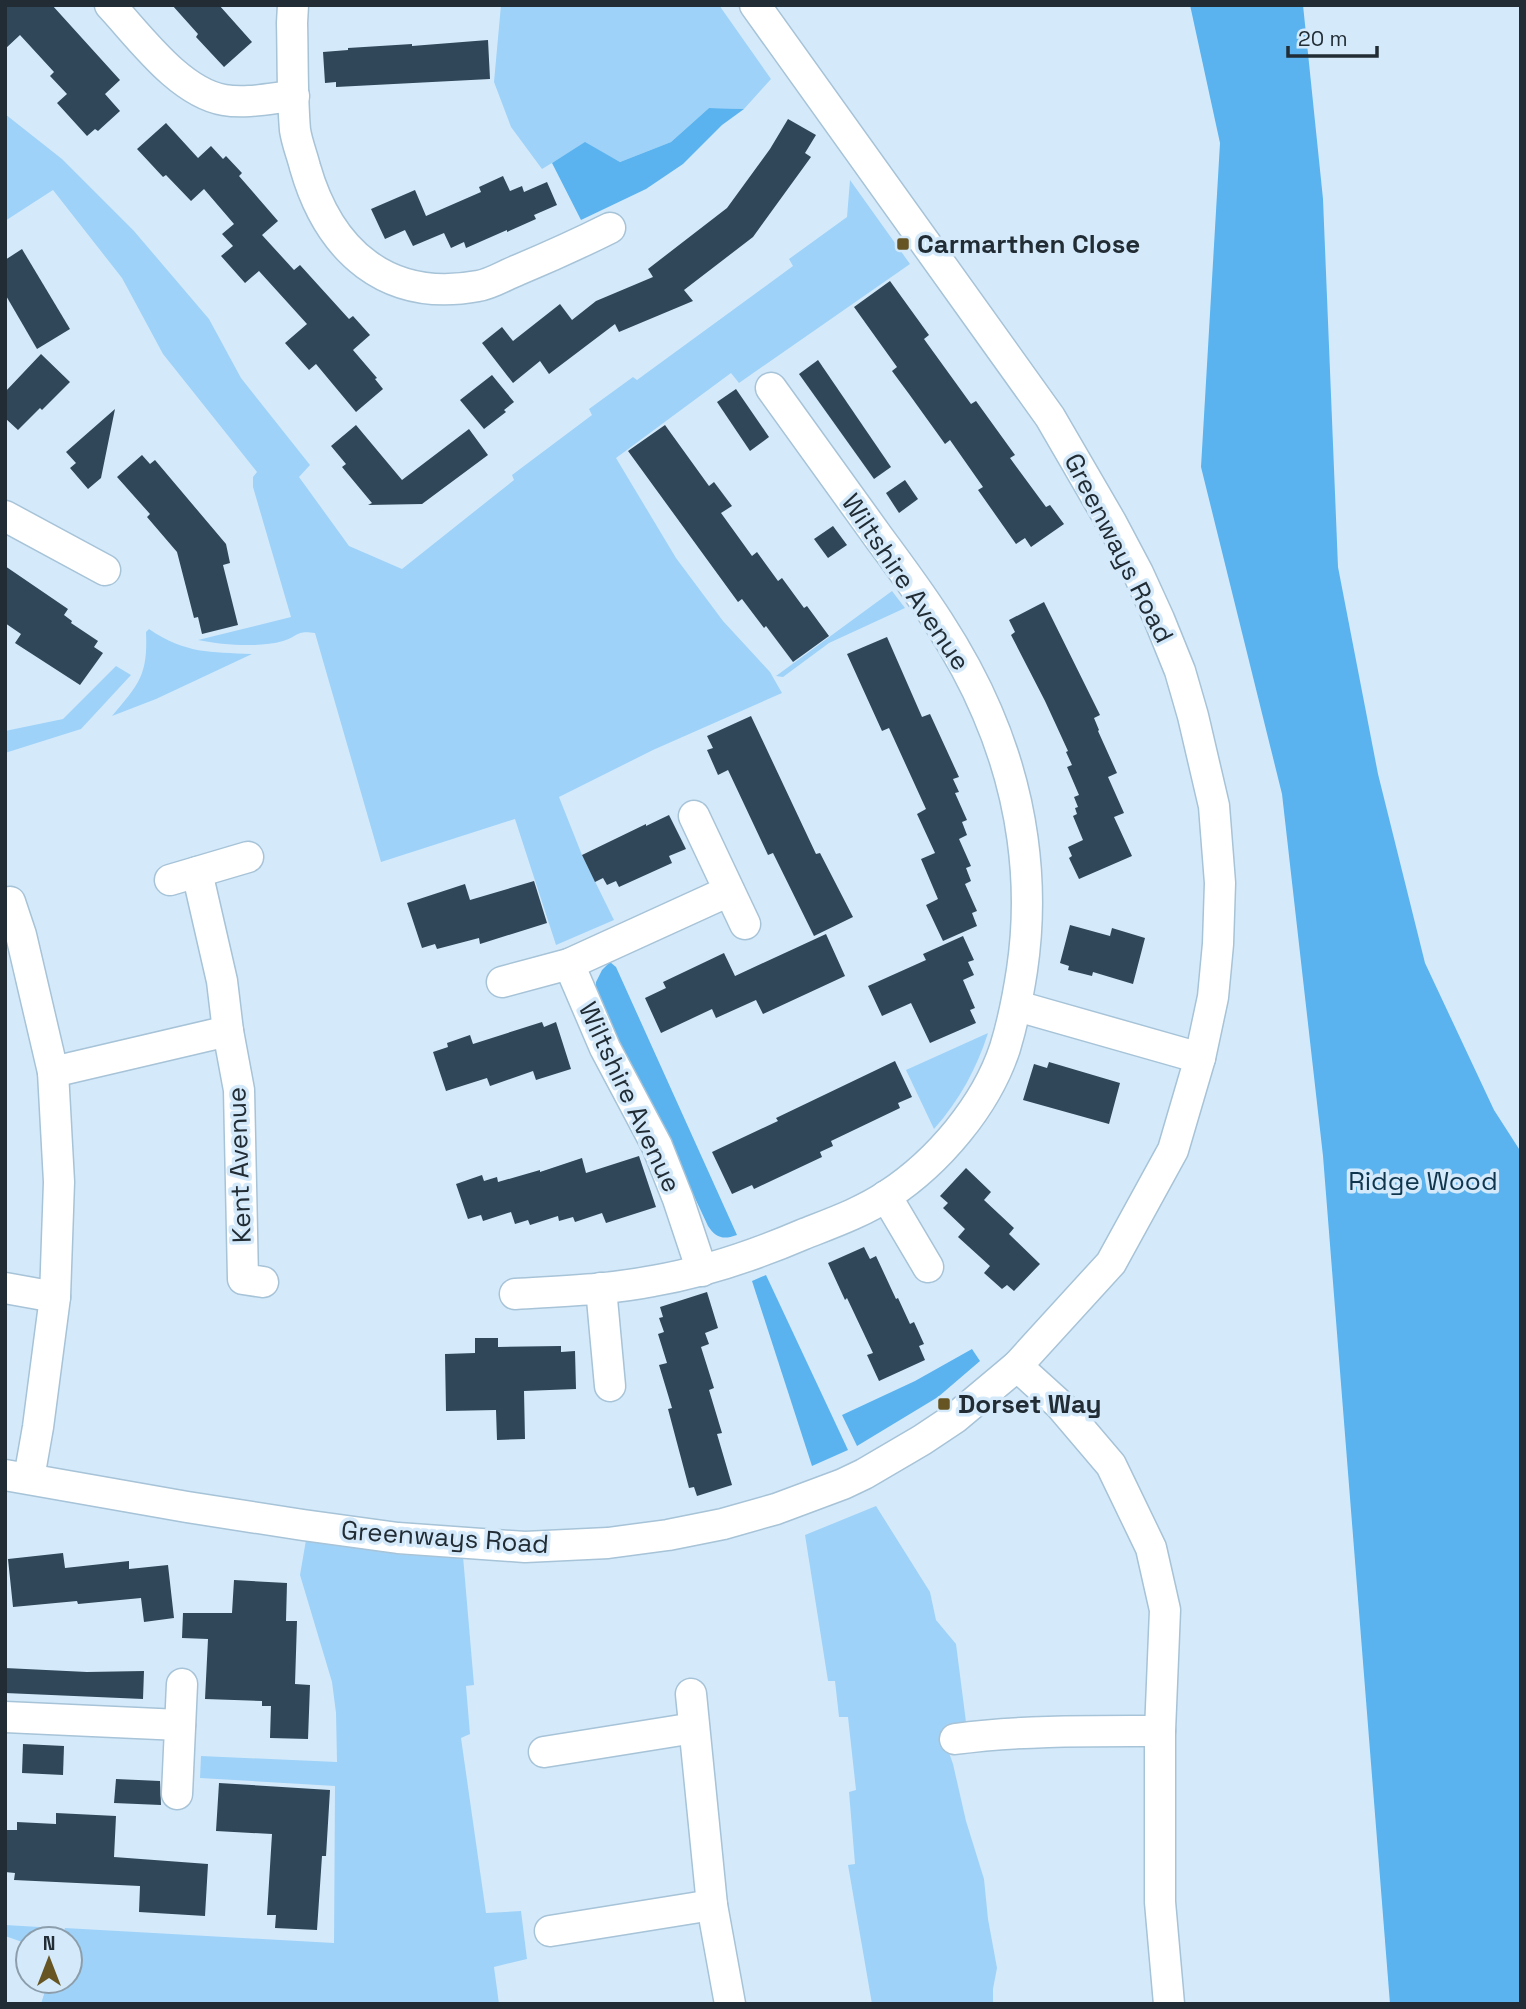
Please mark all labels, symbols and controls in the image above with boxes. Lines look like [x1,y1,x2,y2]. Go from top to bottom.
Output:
scale bar [1288,14,1377,58]
text: 20 m [1298,25,1348,52]
place label: Carmarthen Close [917,227,1140,261]
marker: Carmarthen Close [895,236,911,252]
street label: Greenways Road [1057,447,1181,649]
street label: Wiltshire Avenue [834,487,978,677]
street label: Wiltshire Avenue [571,996,689,1198]
street label: Kent Avenue [219,1086,259,1244]
park label: Ridge Wood [1348,1164,1498,1198]
place label: Dorset Way [958,1387,1102,1421]
marker: Dorset Way [936,1396,952,1412]
street label: Greenways Road [340,1513,550,1561]
north arrow [14,1925,84,1995]
text: N [43,1931,55,1956]

